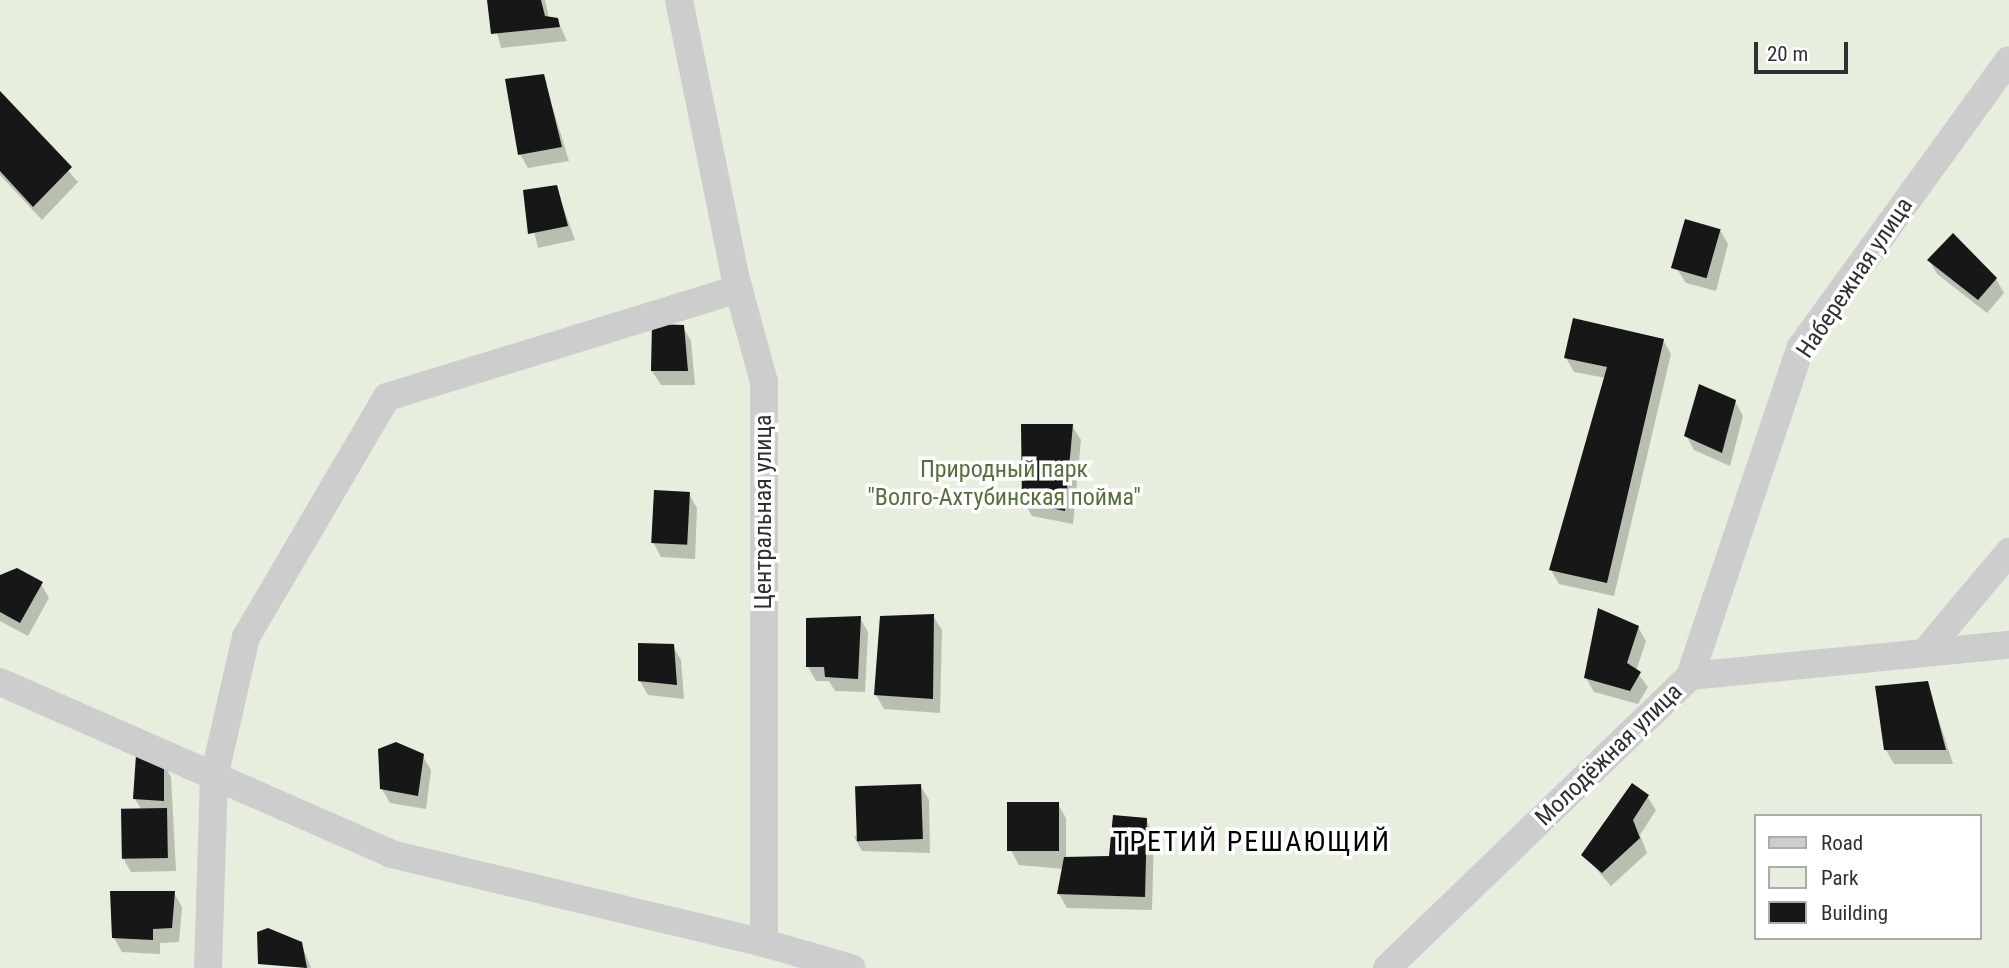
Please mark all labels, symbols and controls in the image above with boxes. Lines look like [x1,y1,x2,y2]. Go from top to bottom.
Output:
scale bar [1757,28,1852,72]
text: 20 m [1767,42,1808,66]
street label: Набережная улица [1791,192,1919,364]
street label: Центральная улица [750,415,778,609]
park label: Природный парк "Волго-Ахтубинская пойма" [867,456,1141,512]
street label: Молодёжная улица [1530,678,1688,832]
legend [1754,814,1981,940]
district label: ТРЕТИЙ РЕШАЮЩИЙ [1115,825,1389,859]
text: Road [1821,831,1863,855]
text: Park [1821,866,1858,890]
text: Building [1821,901,1888,925]

